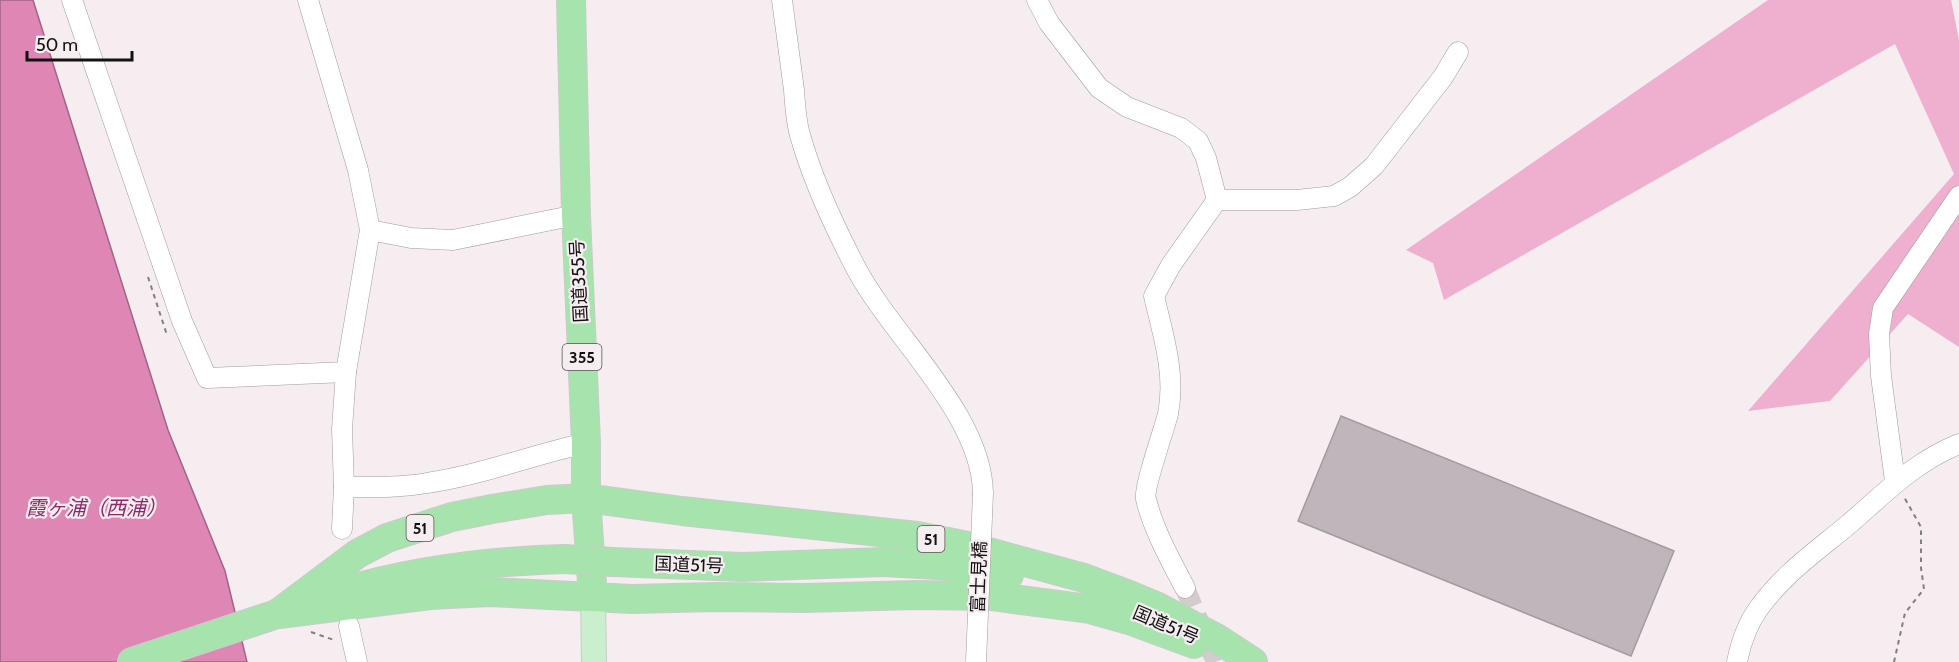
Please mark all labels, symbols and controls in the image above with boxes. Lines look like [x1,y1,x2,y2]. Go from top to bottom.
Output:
scale bar [27,24,132,62]
text: 50 m [36,34,78,56]
street label: 国道355号 [566,239,592,323]
road number: 355 [562,344,602,370]
water label: 霞ヶ浦（西浦） [26,496,166,520]
road number: 51 [406,515,434,541]
road number: 51 [918,526,944,552]
street label: 富士見橋 [967,541,991,613]
street label: 国道51号 [654,553,724,577]
street label: 国道51号 [1130,601,1202,649]

